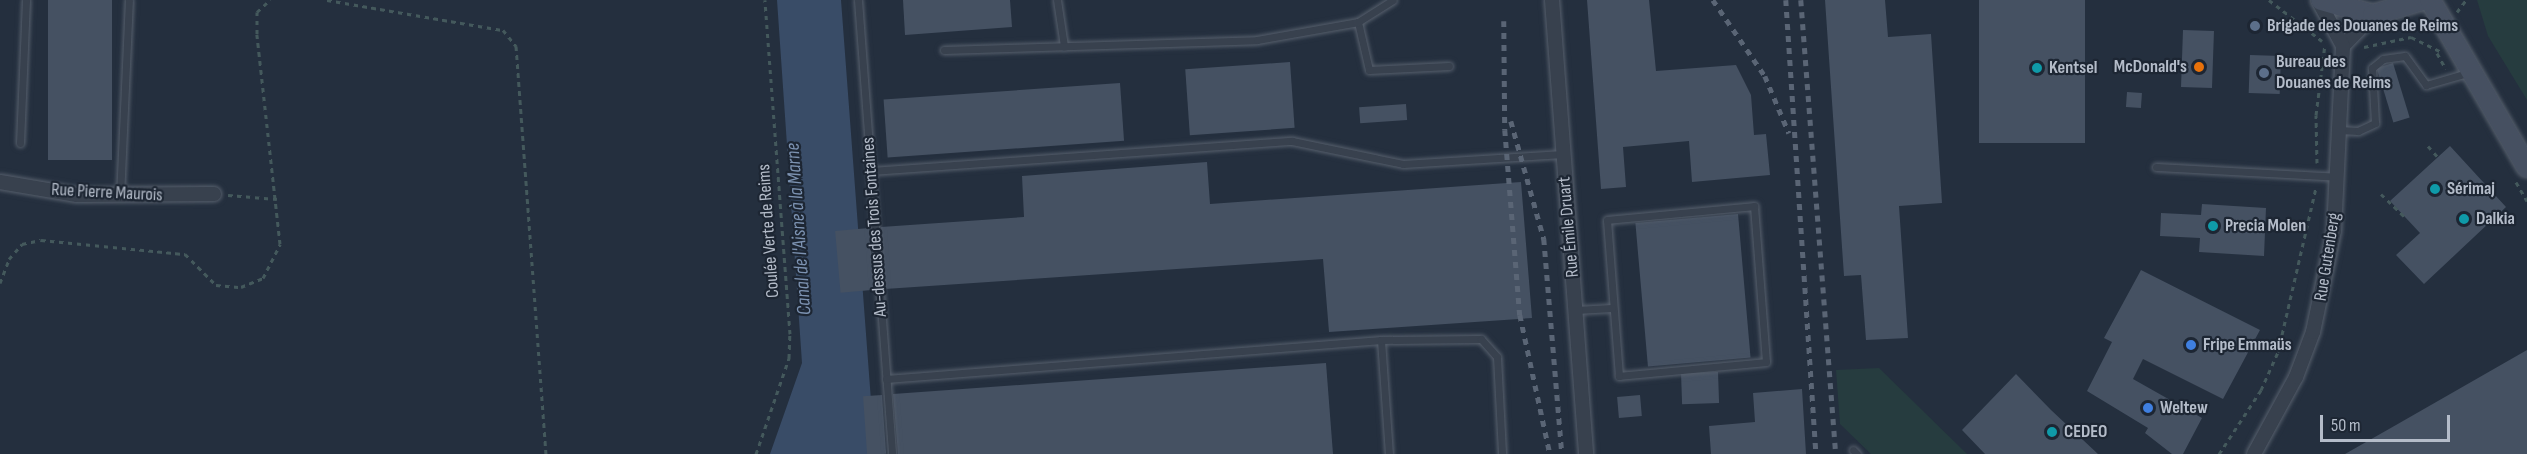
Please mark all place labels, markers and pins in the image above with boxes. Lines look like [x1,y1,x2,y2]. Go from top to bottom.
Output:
place label: Brigade des Douanes de Reims [2267,15,2458,37]
marker: Brigade des Douanes de Reims [2248,19,2262,33]
place label: Bureau des Douanes de Reims [2276,52,2391,94]
place label: McDonald's [2114,56,2187,78]
place label: Kentsel [2049,57,2098,79]
marker: McDonald's [2192,60,2206,74]
marker: Kentsel [2030,61,2044,75]
marker: Bureau des Douanes de Reims [2257,66,2271,80]
place label: Sérimaj [2447,178,2495,200]
marker: Sérimaj [2428,182,2442,196]
place label: Dalkia [2476,208,2515,230]
marker: Dalkia [2457,212,2471,226]
place label: Precia Molen [2225,215,2306,237]
marker: Precia Molen [2206,219,2220,233]
place label: Fripe Emmaüs [2203,334,2292,356]
marker: Fripe Emmaüs [2184,338,2198,352]
place label: Weltew [2160,397,2208,419]
marker: Weltew [2141,401,2155,415]
place label: CEDEO [2064,421,2107,443]
marker: CEDEO [2045,425,2059,439]

